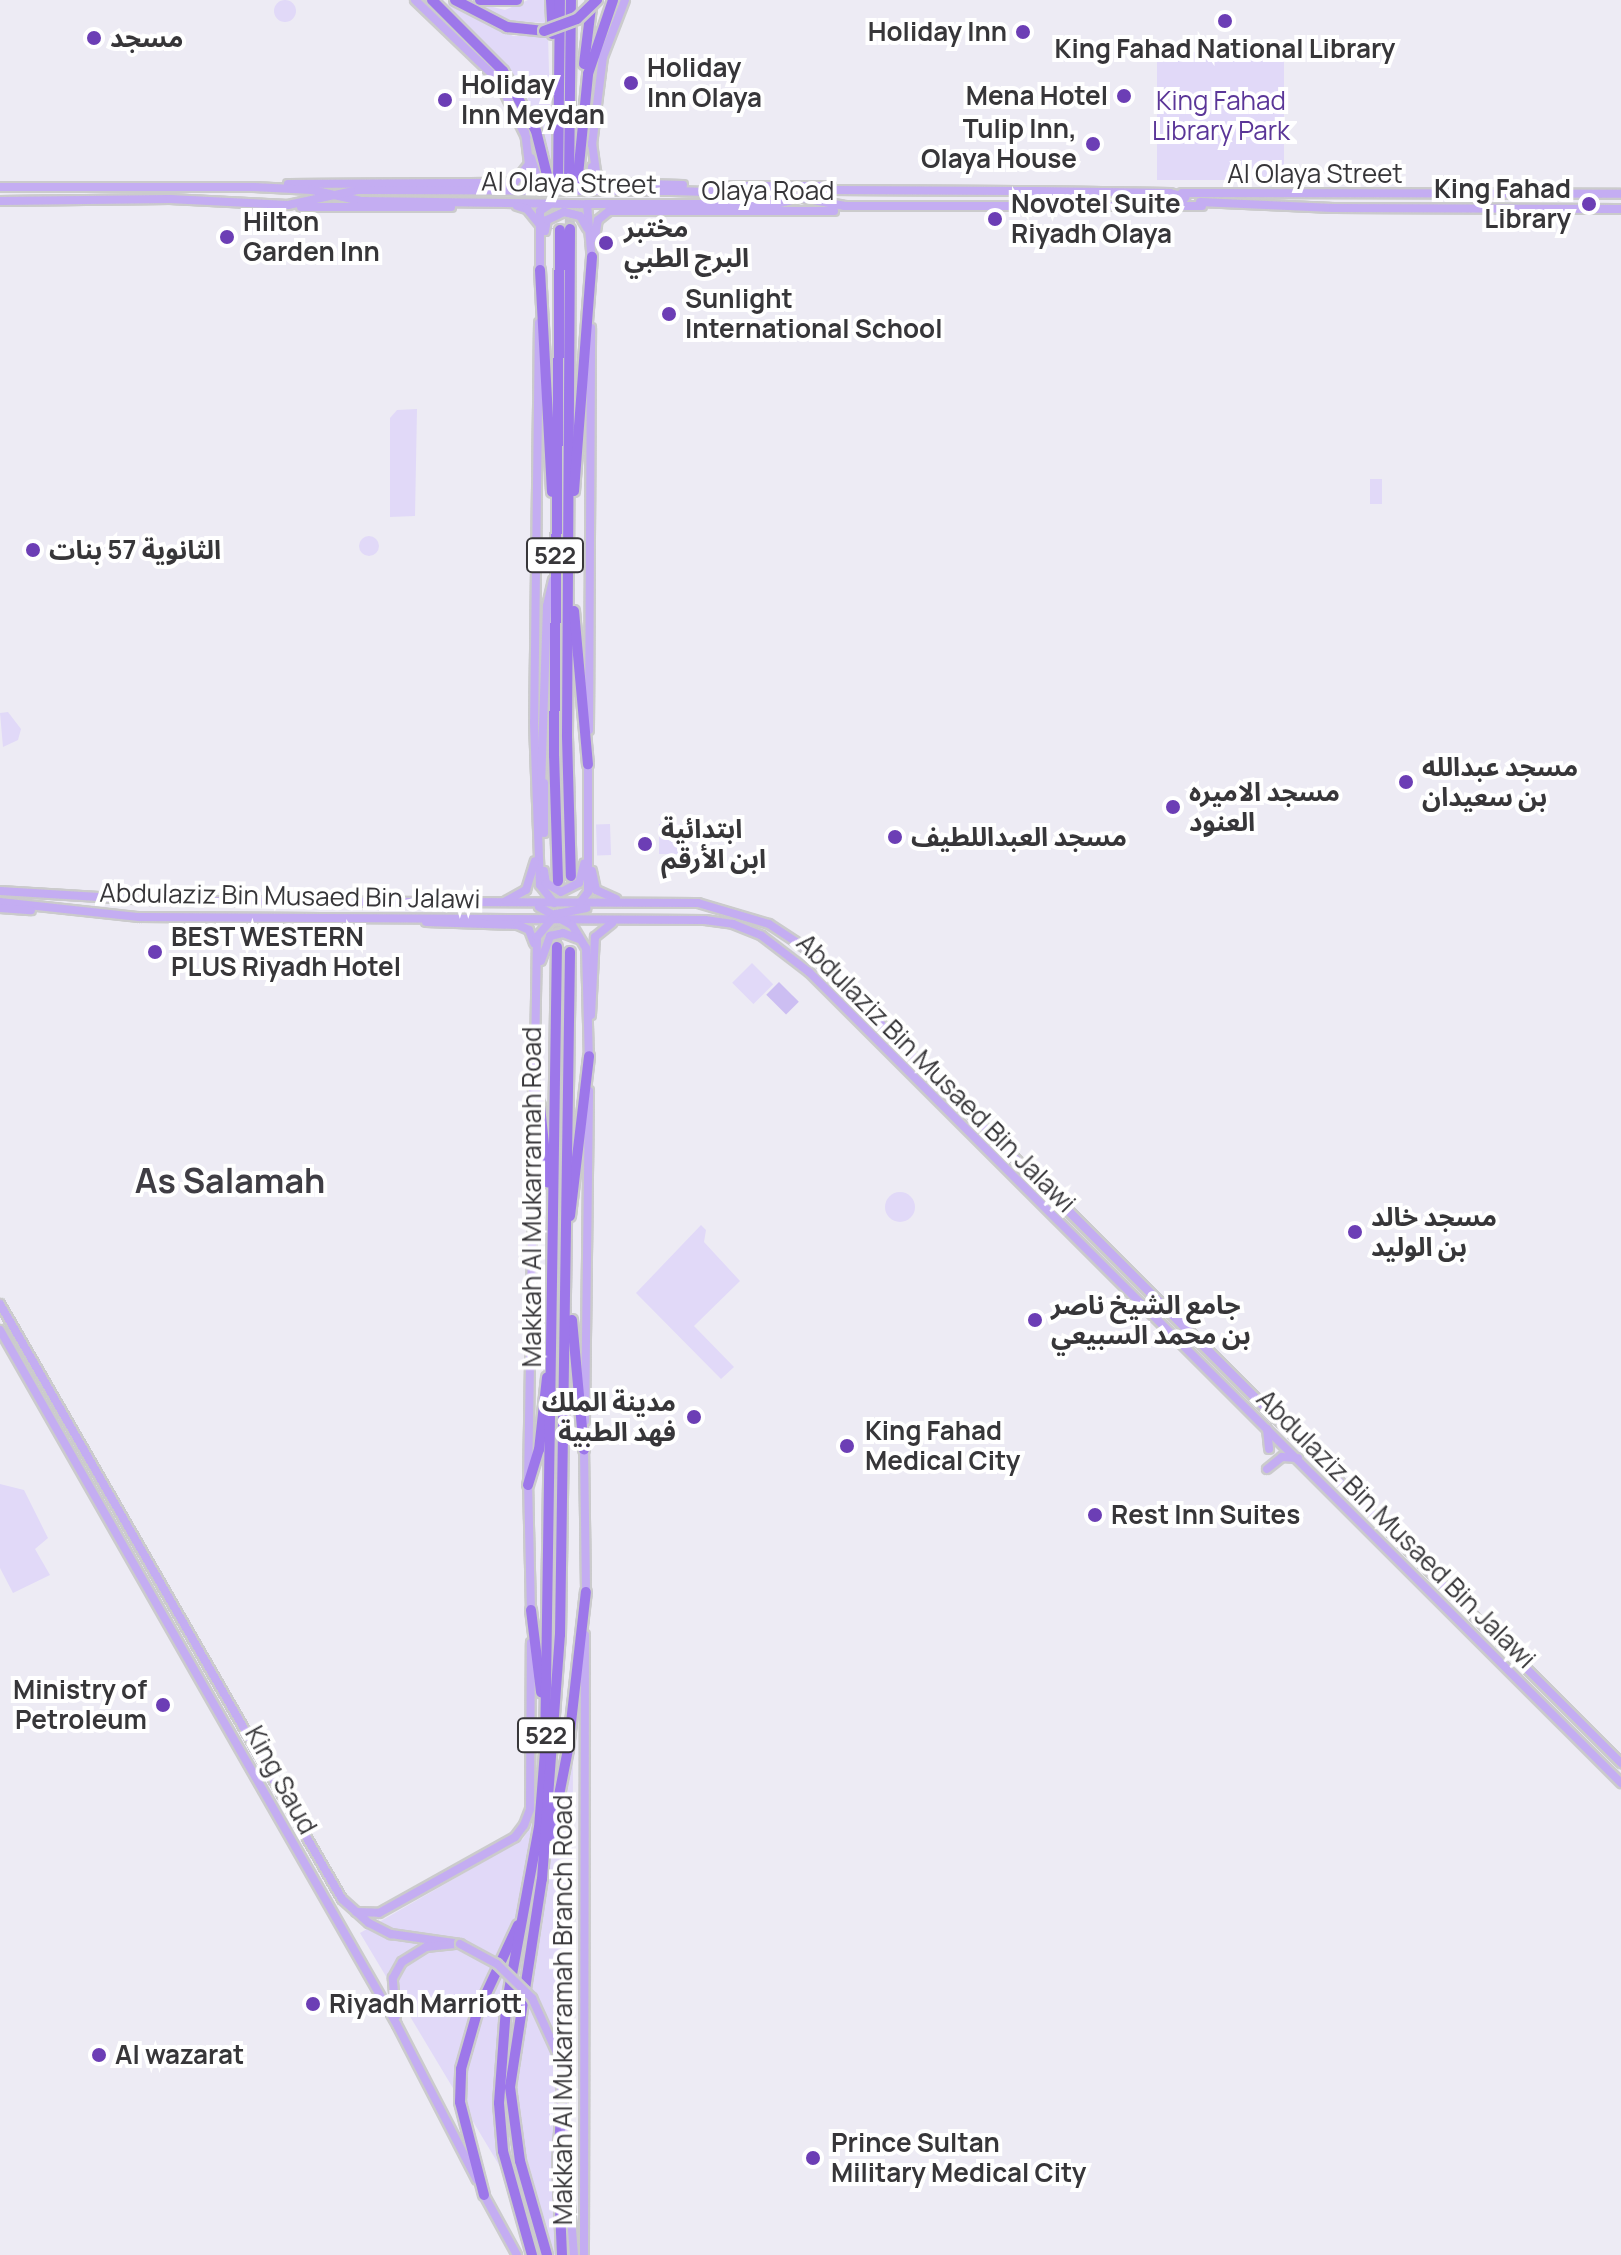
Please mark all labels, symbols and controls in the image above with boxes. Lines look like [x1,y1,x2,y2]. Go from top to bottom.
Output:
marker: King Fahad National Library [1216,12,1234,30]
place label: Holiday Inn [868,16,1007,48]
place label: مسجد [110,22,183,54]
marker: Holiday Inn [1014,23,1032,41]
marker: مسجد [85,29,103,47]
place label: King Fahad National Library [1055,33,1395,65]
place label: Holiday Inn Olaya [647,52,762,114]
place label: Holiday Inn Meydan [461,69,605,130]
marker: Holiday Inn Olaya [622,74,640,92]
place label: Mena Hotel [966,80,1108,112]
park label: King Fahad Library Park [1152,85,1290,146]
marker: Mena Hotel [1115,87,1133,105]
marker: Holiday Inn Meydan [436,91,454,109]
place label: Tulip Inn, Olaya House [921,113,1077,174]
marker: Tulip Inn, Olaya House [1084,135,1102,153]
street label: Al Olaya Street [1227,158,1403,190]
street label: Al Olaya Street [481,166,657,200]
place label: King Fahad Library [1434,173,1571,234]
street label: Olaya Road [701,175,835,207]
place label: Novotel Suite Riyadh Olaya [1011,188,1181,250]
marker: King Fahad Library [1578,193,1600,215]
place label: Hilton Garden Inn [243,206,380,268]
marker: Novotel Suite Riyadh Olaya [986,210,1004,228]
place label: مختبر البرج الطبي [624,212,749,274]
marker: Hilton Garden Inn [218,228,236,246]
marker: مختبر البرج الطبي [595,232,617,254]
place label: Sunlight International School [685,283,942,344]
marker: Sunlight International School [660,305,678,323]
place label: الثانوية 57 بنات [49,534,221,566]
road number: 522 [525,535,585,575]
marker: الثانوية 57 بنات [24,541,42,559]
place label: مسجد عبدالله بن سعيدان [1422,751,1578,812]
marker: مسجد عبدالله بن سعيدان [1397,773,1415,791]
place label: مسجد الاميره العنود [1189,776,1340,838]
marker: مسجد الاميره العنود [1164,798,1182,816]
place label: ابتدائية ابن الأرقم [661,813,766,874]
place label: مسجد العبداللطيف [911,821,1127,853]
marker: مسجد العبداللطيف [886,828,904,846]
marker: ابتدائية ابن الأرقم [636,835,654,853]
street label: Abdulaziz Bin Musaed Bin Jalawi [99,877,481,915]
place label: BEST WESTERN PLUS Riyadh Hotel [171,921,401,982]
street label: Abdulaziz Bin Musaed Bin Jalawi [790,927,1082,1219]
marker: BEST WESTERN PLUS Riyadh Hotel [146,943,164,961]
street label: Makkah Al Mukarramah Road [516,1027,548,1367]
district label: As Salamah [135,1161,325,1201]
place label: مسجد خالد بن الوليد [1371,1201,1497,1262]
marker: مسجد خالد بن الوليد [1346,1223,1364,1241]
place label: جامع الشيخ ناصر بن محمد السبيعي [1051,1289,1251,1350]
marker: جامع الشيخ ناصر بن محمد السبيعي [1026,1311,1044,1329]
street label: Abdulaziz Bin Musaed Bin Jalawi [1250,1383,1542,1675]
place label: مدينة الملك فهد الطبية [542,1386,676,1448]
marker: مدينة الملك فهد الطبية [683,1406,705,1428]
place label: King Fahad Medical City [865,1415,1020,1476]
marker: King Fahad Medical City [836,1435,858,1457]
place label: Rest Inn Suites [1111,1499,1300,1531]
marker: Rest Inn Suites [1086,1506,1104,1524]
place label: Ministry of Petroleum [13,1674,147,1736]
marker: Ministry of Petroleum [154,1696,172,1714]
road number: 522 [516,1715,576,1755]
street label: King Saud [239,1720,323,1840]
street label: Makkah Al Mukarramah Branch Road [547,1795,579,2225]
place label: Riyadh Marriott [329,1988,522,2020]
marker: Riyadh Marriott [304,1995,322,2013]
place label: Al wazarat [115,2039,244,2071]
marker: Al wazarat [90,2046,108,2064]
place label: Prince Sultan Military Medical City [831,2127,1086,2188]
marker: Prince Sultan Military Medical City [802,2147,824,2169]

